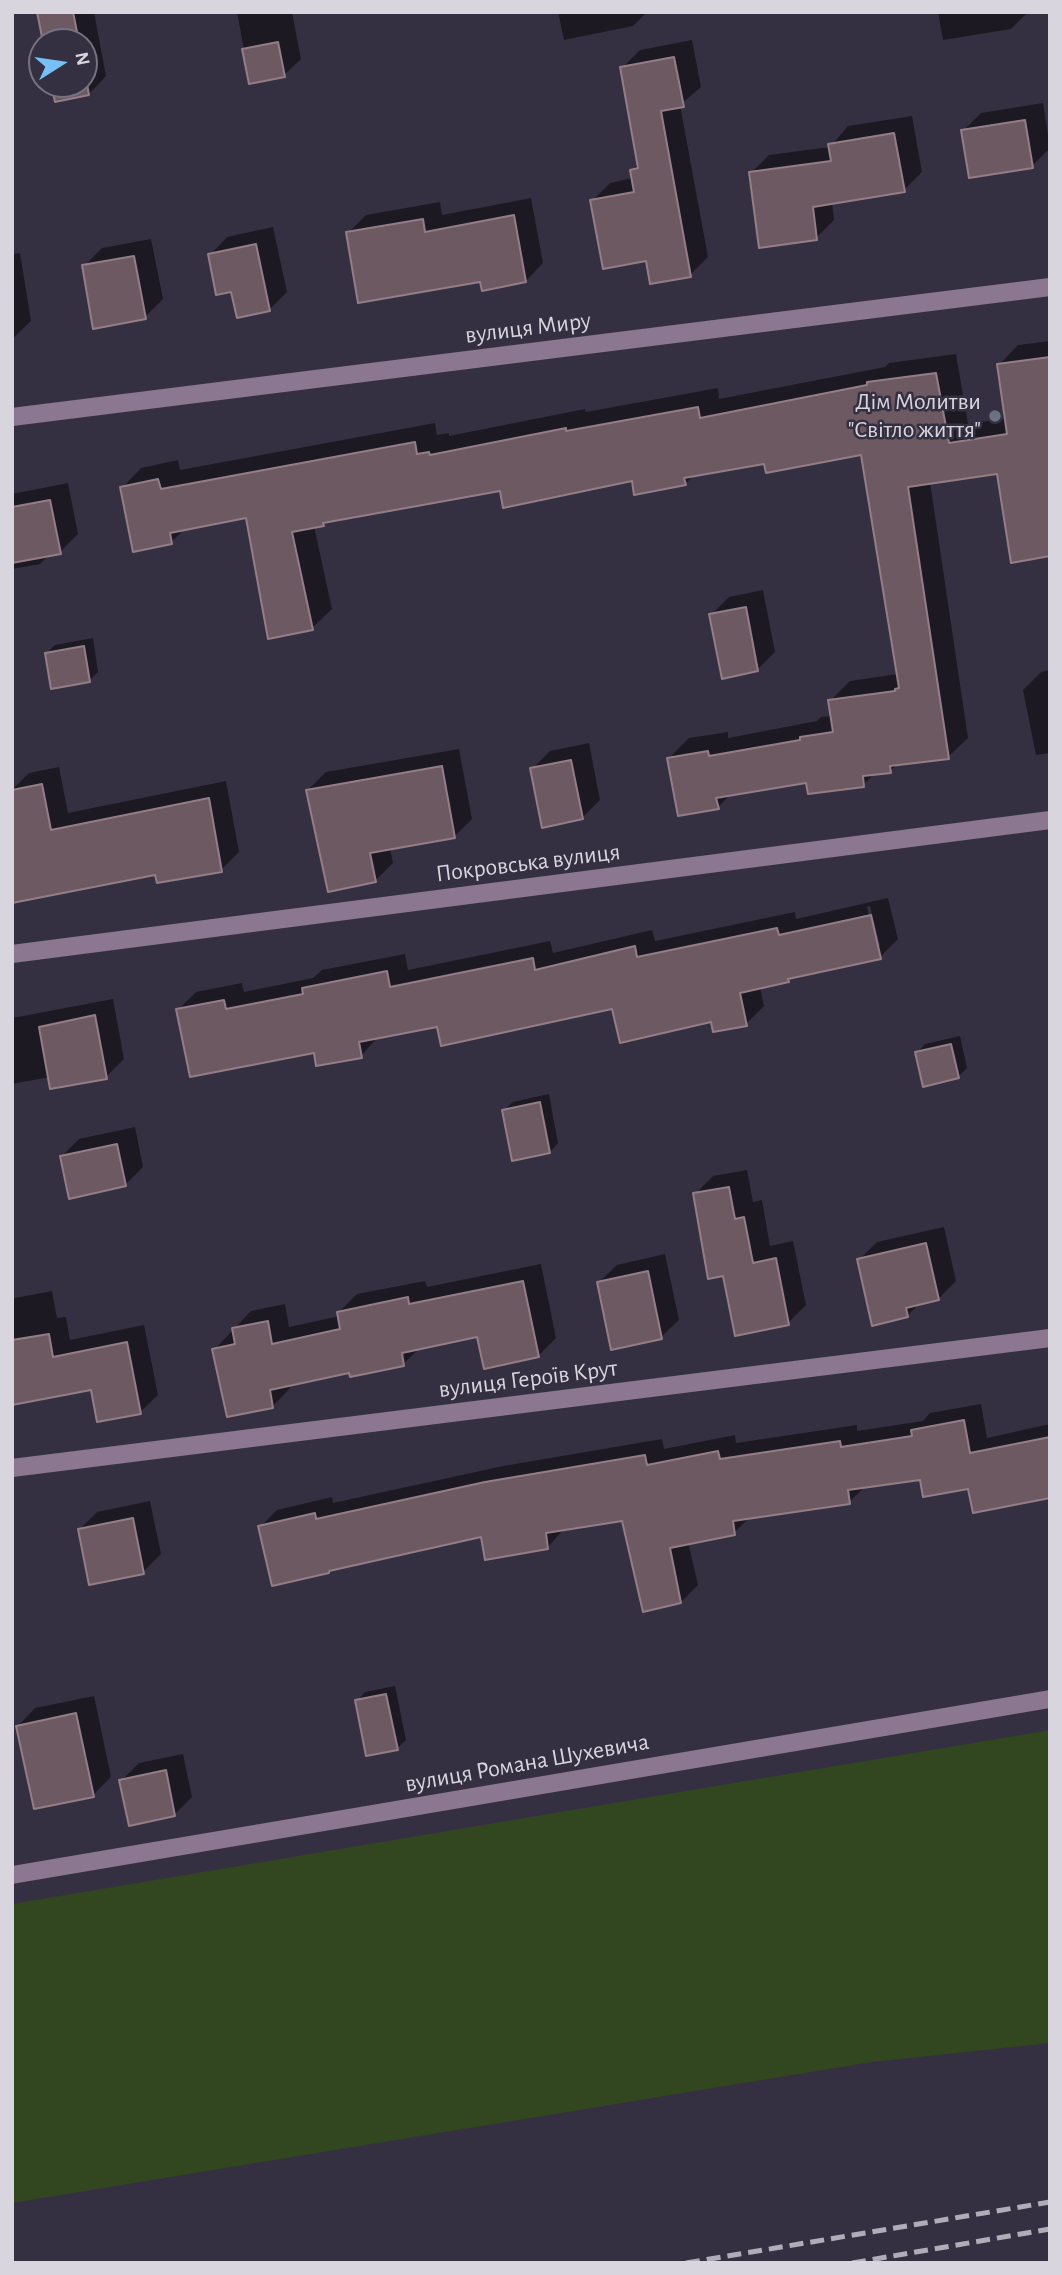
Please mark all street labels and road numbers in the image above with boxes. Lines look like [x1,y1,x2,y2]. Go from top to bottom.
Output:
street label: вулиця Миру [463,306,593,350]
street label: Покровська вулиця [434,837,622,889]
street label: вулиця Героїв Крут [437,1354,619,1404]
street label: вулиця Романа Шухевича [403,1727,651,1799]

